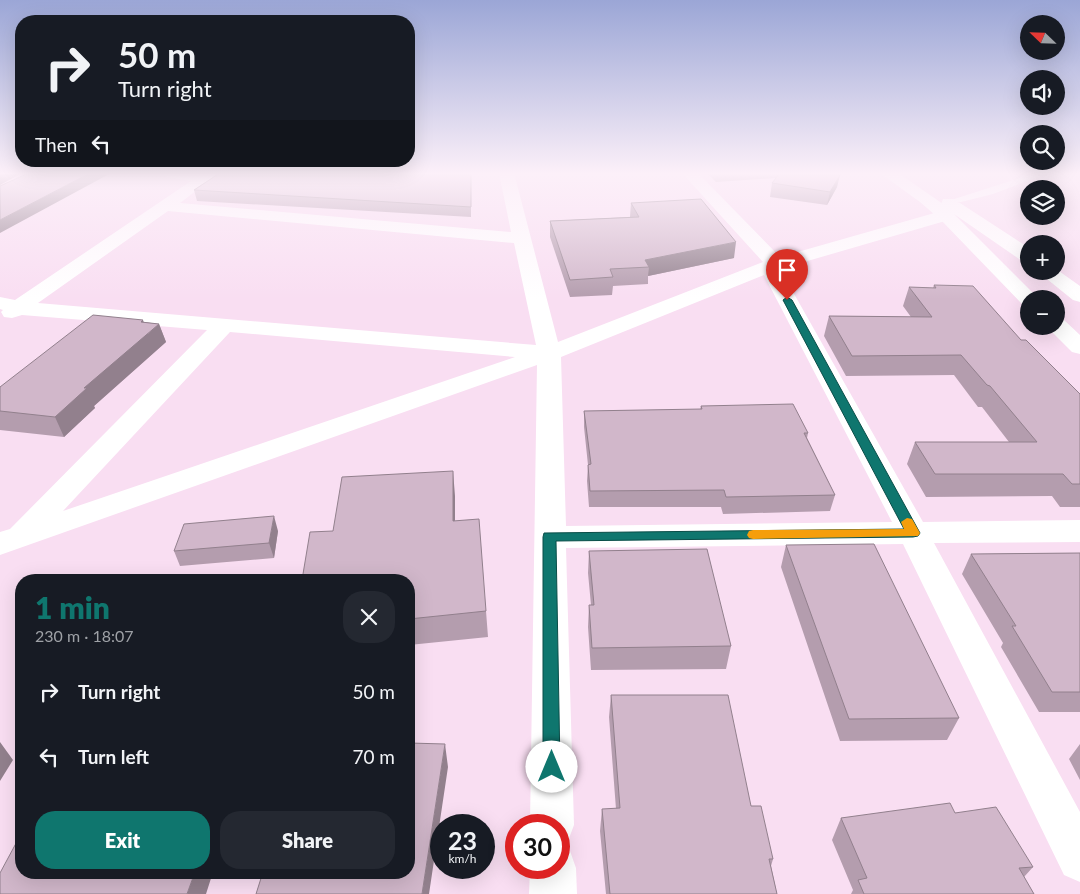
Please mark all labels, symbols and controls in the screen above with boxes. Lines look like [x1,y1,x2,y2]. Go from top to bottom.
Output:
north arrow [1020,15,1065,60]
map controls [1020,15,1065,335]
text: 50 m [118,33,196,75]
icon: right [35,35,100,100]
button: sound [1020,70,1065,115]
text: Turn right [118,75,212,102]
button: search [1020,125,1065,170]
icon: left [87,130,115,158]
text: Then [35,133,77,156]
button: layers [1020,180,1065,225]
button: + [1020,235,1065,280]
pin [766,249,808,300]
icon: arrive [773,256,801,284]
button: − [1020,290,1065,335]
text: 1 min [35,589,110,625]
button: close [343,591,395,643]
text: 230 m · 18:07 [35,626,134,645]
icon: right [35,678,63,706]
text: Turn right [78,680,160,703]
text: 50 m [352,680,395,703]
position arrow [525,740,577,792]
icon: left [35,743,63,771]
text: Turn left [78,745,149,768]
text: 70 m [352,745,395,768]
button: Exit [35,811,210,869]
button: Share [220,811,395,869]
speed limit sign: 30 [505,814,570,879]
text: 23 [448,825,477,855]
text: km/h [448,851,477,866]

